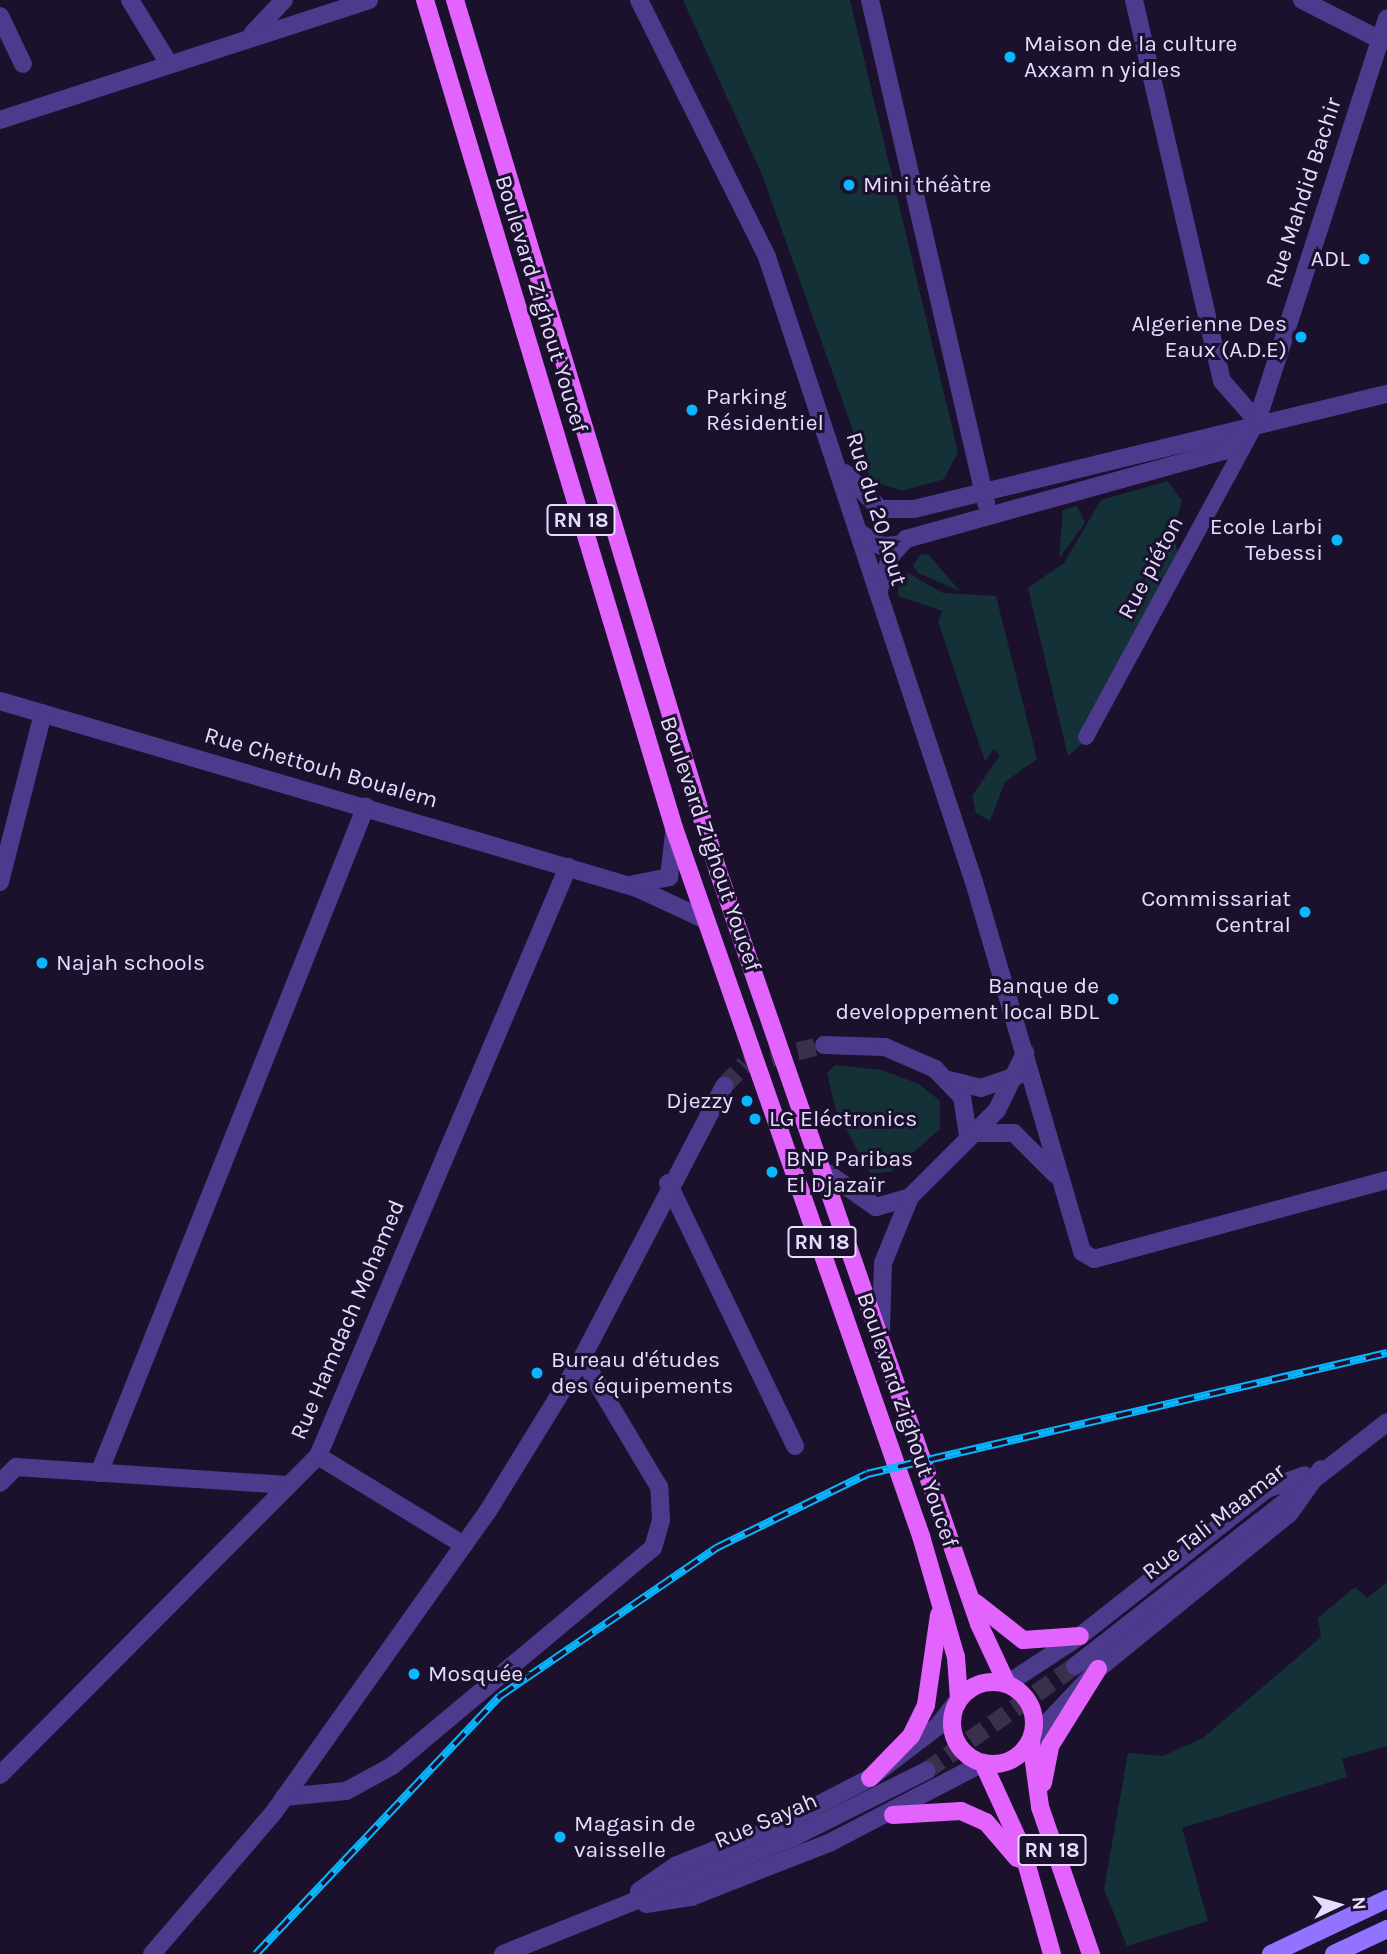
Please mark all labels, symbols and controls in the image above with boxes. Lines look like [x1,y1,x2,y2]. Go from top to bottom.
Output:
place label: Maison de la culture Axxam n yidles [1024,30,1237,84]
marker: Maison de la culture Axxam n yidles [1002,49,1018,65]
street label: Rue Mahdid Bachir [1260,94,1348,292]
place label: Mini théàtre [863,171,991,199]
street label: Boulevard Zighout Youcef [489,172,593,436]
marker: Mini théàtre [841,177,857,193]
place label: ADL [1311,245,1350,273]
marker: ADL [1356,251,1372,267]
place label: Algerienne Des Eaux (A.D.E) [1131,310,1287,364]
marker: Algerienne Des Eaux (A.D.E) [1293,329,1309,345]
place label: Parking Résidentiel [706,383,824,437]
marker: Parking Résidentiel [684,402,700,418]
street label: Rue du 20 Aout [840,429,912,589]
road number: RN 18 [546,503,616,538]
street label: Rue piéton [1112,512,1190,624]
place label: Ecole Larbi Tebessi [1210,513,1323,567]
marker: Ecole Larbi Tebessi [1329,532,1345,548]
street label: Boulevard Zighout Youcef [653,713,767,975]
street label: Rue Chettouh Boualem [201,721,441,815]
place label: Commissariat Central [1141,885,1291,939]
marker: Commissariat Central [1297,904,1313,920]
place label: Najah schools [56,949,205,977]
marker: Najah schools [34,955,50,971]
place label: Banque de developpement local BDL [836,972,1099,1026]
marker: Banque de developpement local BDL [1105,991,1121,1007]
place label: Djezzy [666,1087,733,1115]
marker: Djezzy [739,1093,755,1109]
place label: LG Eléctronics [769,1105,917,1133]
marker: LG Eléctronics [747,1111,763,1127]
place label: BNP Paribas El Djazaïr [786,1145,913,1199]
marker: BNP Paribas El Djazaïr [764,1164,780,1180]
street label: Rue Hamdach Mohamed [285,1196,411,1444]
road number: RN 18 [787,1224,857,1260]
street label: Boulevard Zighout Youcef [850,1289,964,1551]
place label: Bureau d'études des équipements [551,1346,733,1400]
marker: Bureau d'études des équipements [529,1365,545,1381]
street label: Rue Tali Maamar [1137,1458,1291,1586]
place label: Mosquée [428,1660,523,1688]
marker: Mosquée [406,1666,422,1682]
street label: Rue Sayah [710,1787,822,1855]
place label: Magasin de vaisselle [574,1810,696,1864]
marker: Magasin de vaisselle [552,1829,568,1845]
road number: RN 18 [1017,1832,1087,1868]
north arrow [1303,1870,1373,1940]
text: N [1347,1895,1370,1911]

